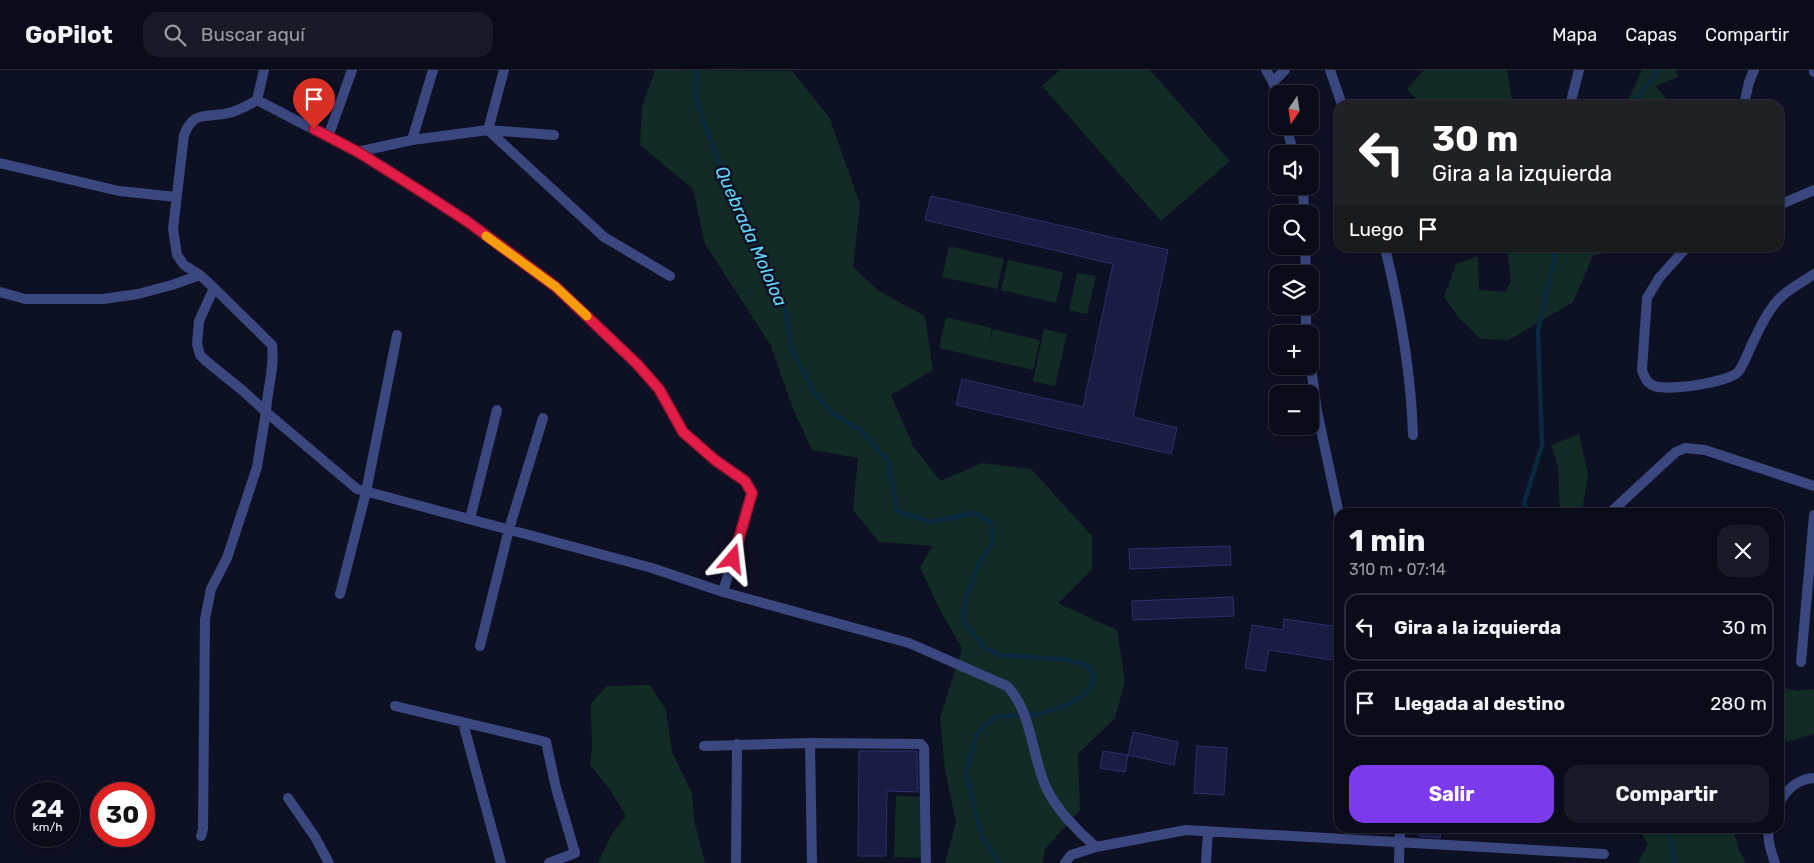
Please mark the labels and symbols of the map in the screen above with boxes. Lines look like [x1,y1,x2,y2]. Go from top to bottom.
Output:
pin [293,78,335,129]
north arrow [1269,85,1319,135]
water label: Quebrada Mololoa [710,162,792,310]
position arrow [706,532,758,584]
speed limit sign: 30 [90,782,155,847]

